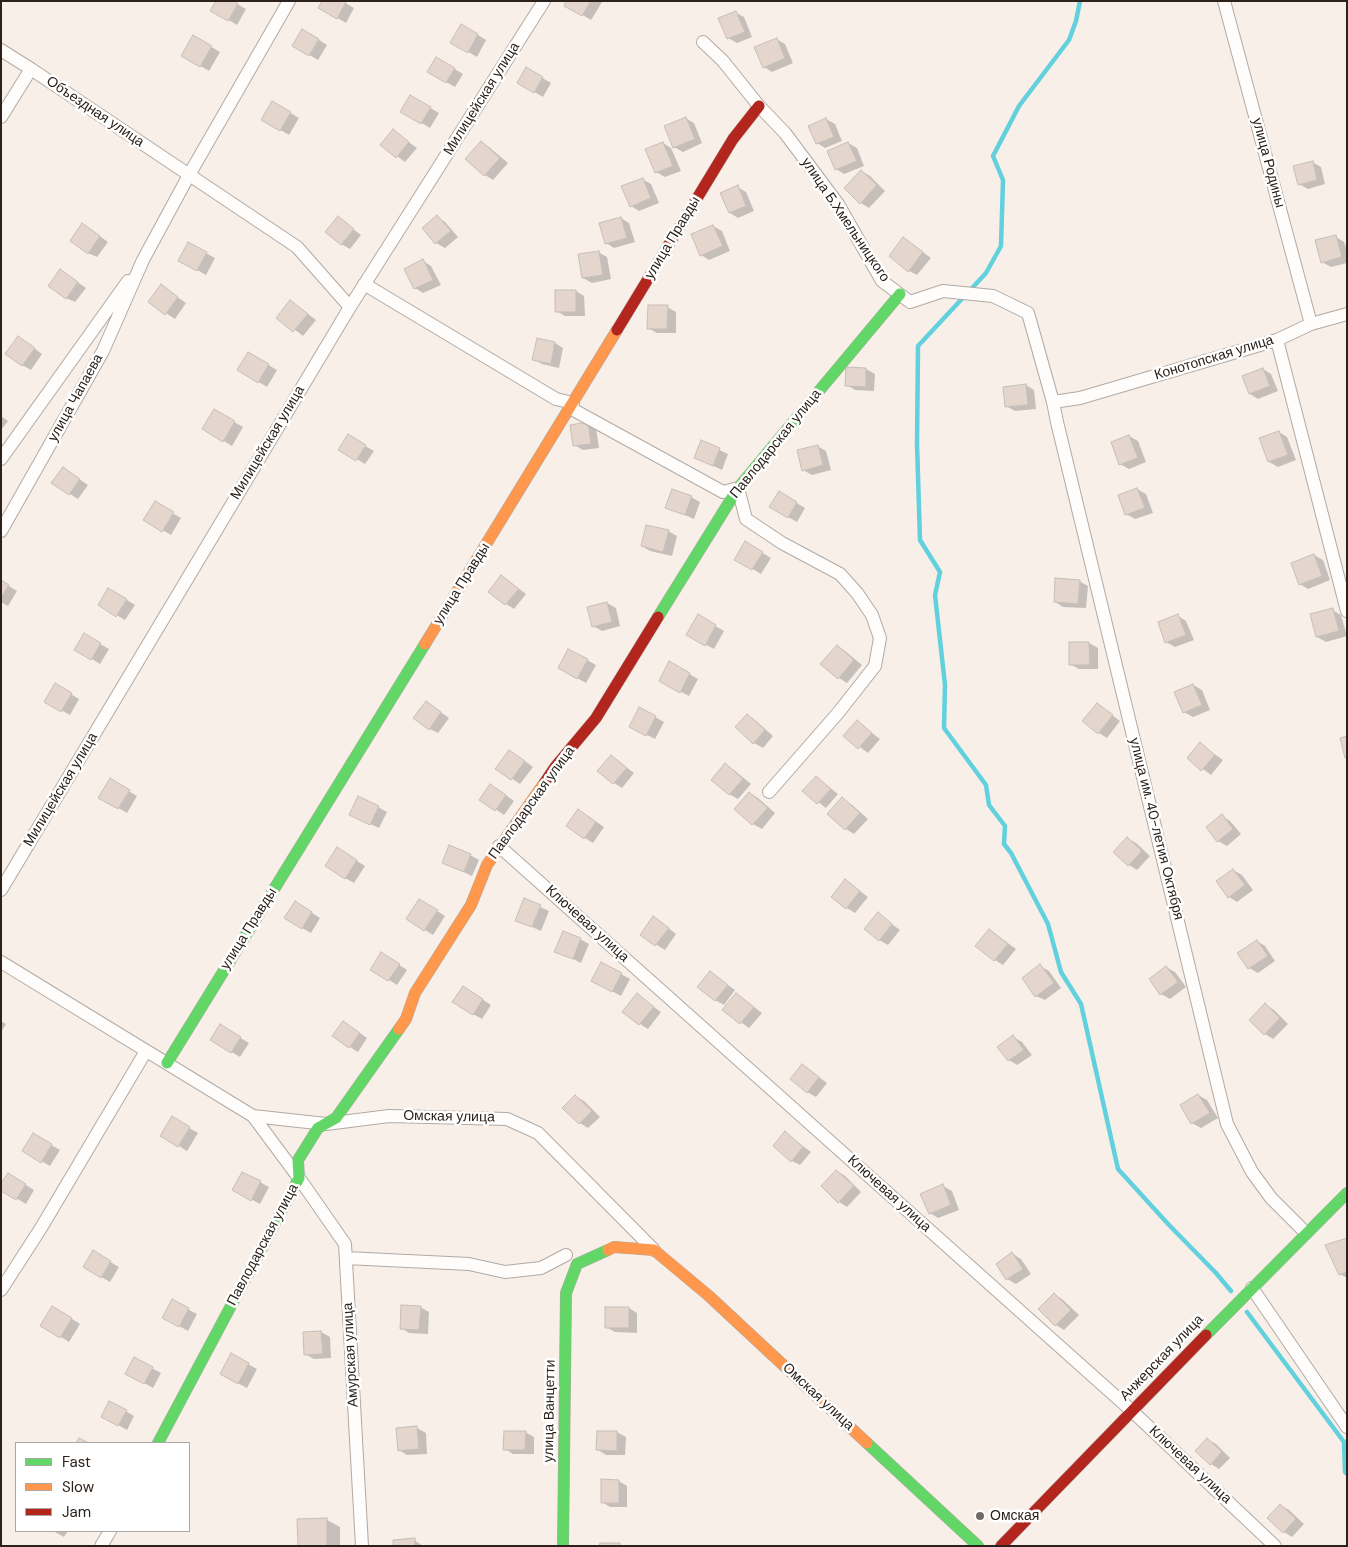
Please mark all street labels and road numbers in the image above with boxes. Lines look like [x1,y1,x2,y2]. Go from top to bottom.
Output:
street label: Милицейская улица [440,39,524,159]
street label: Объездная улица [43,73,147,151]
street label: улица Родины [1248,116,1288,210]
street label: улица Б.Хмельницкого [797,155,893,285]
street label: улица Правды [642,194,704,282]
street label: Конотопская улица [1152,332,1276,384]
street label: улица Чапаева [45,351,107,445]
street label: Милицейская улица [227,383,309,503]
street label: Павлодарская улица [727,386,825,502]
street label: улица Правды [430,540,494,628]
street label: Милицейская улица [20,730,102,850]
street label: улица им. 40-летия Октября [1125,736,1187,922]
street label: Павлодарская улица [485,743,579,863]
street label: Ключевая улица [542,882,632,966]
street label: улица Правды [217,885,281,973]
street label: Омская улица [403,1108,495,1126]
street label: Ключевая улица [844,1152,934,1236]
street label: Павлодарская улица [224,1181,302,1309]
street label: Амурская улица [340,1302,362,1408]
street label: Анжерская улица [1117,1312,1207,1404]
street label: улица Ванцетти [541,1359,559,1463]
street label: Омская улица [779,1360,857,1434]
street label: Ключевая улица [1145,1423,1235,1507]

